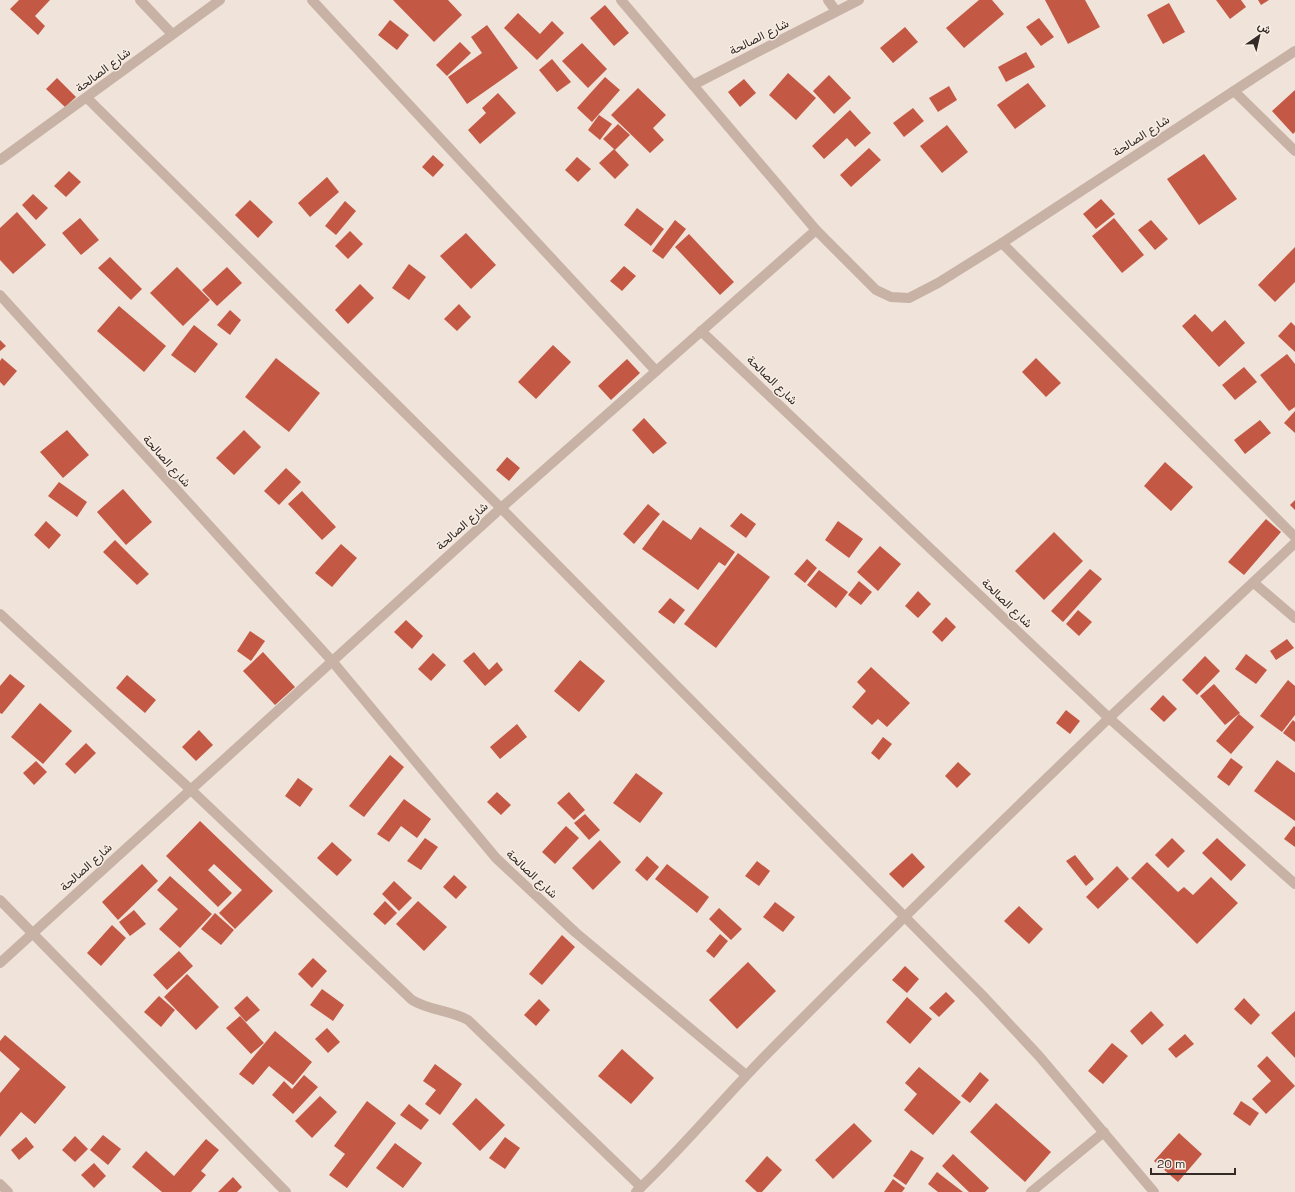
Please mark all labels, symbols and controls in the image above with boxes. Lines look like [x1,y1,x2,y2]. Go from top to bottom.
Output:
street label: شارع الصالحة [727,15,792,60]
north arrow [1239,16,1279,56]
text: ش [1255,18,1274,37]
street label: شارع الصالحة [72,44,134,97]
street label: شارع الصالحة [1109,112,1173,161]
street label: شارع الصالحة [742,352,801,409]
street label: شارع الصالحة [139,432,195,491]
street label: شارع الصالحة [433,498,492,554]
street label: شارع الصالحة [977,575,1036,632]
street label: شارع الصالحة [57,839,116,895]
street label: شارع الصالحة [502,846,561,903]
scale bar [1151,1150,1235,1176]
text: 20 m [1157,1156,1185,1172]

